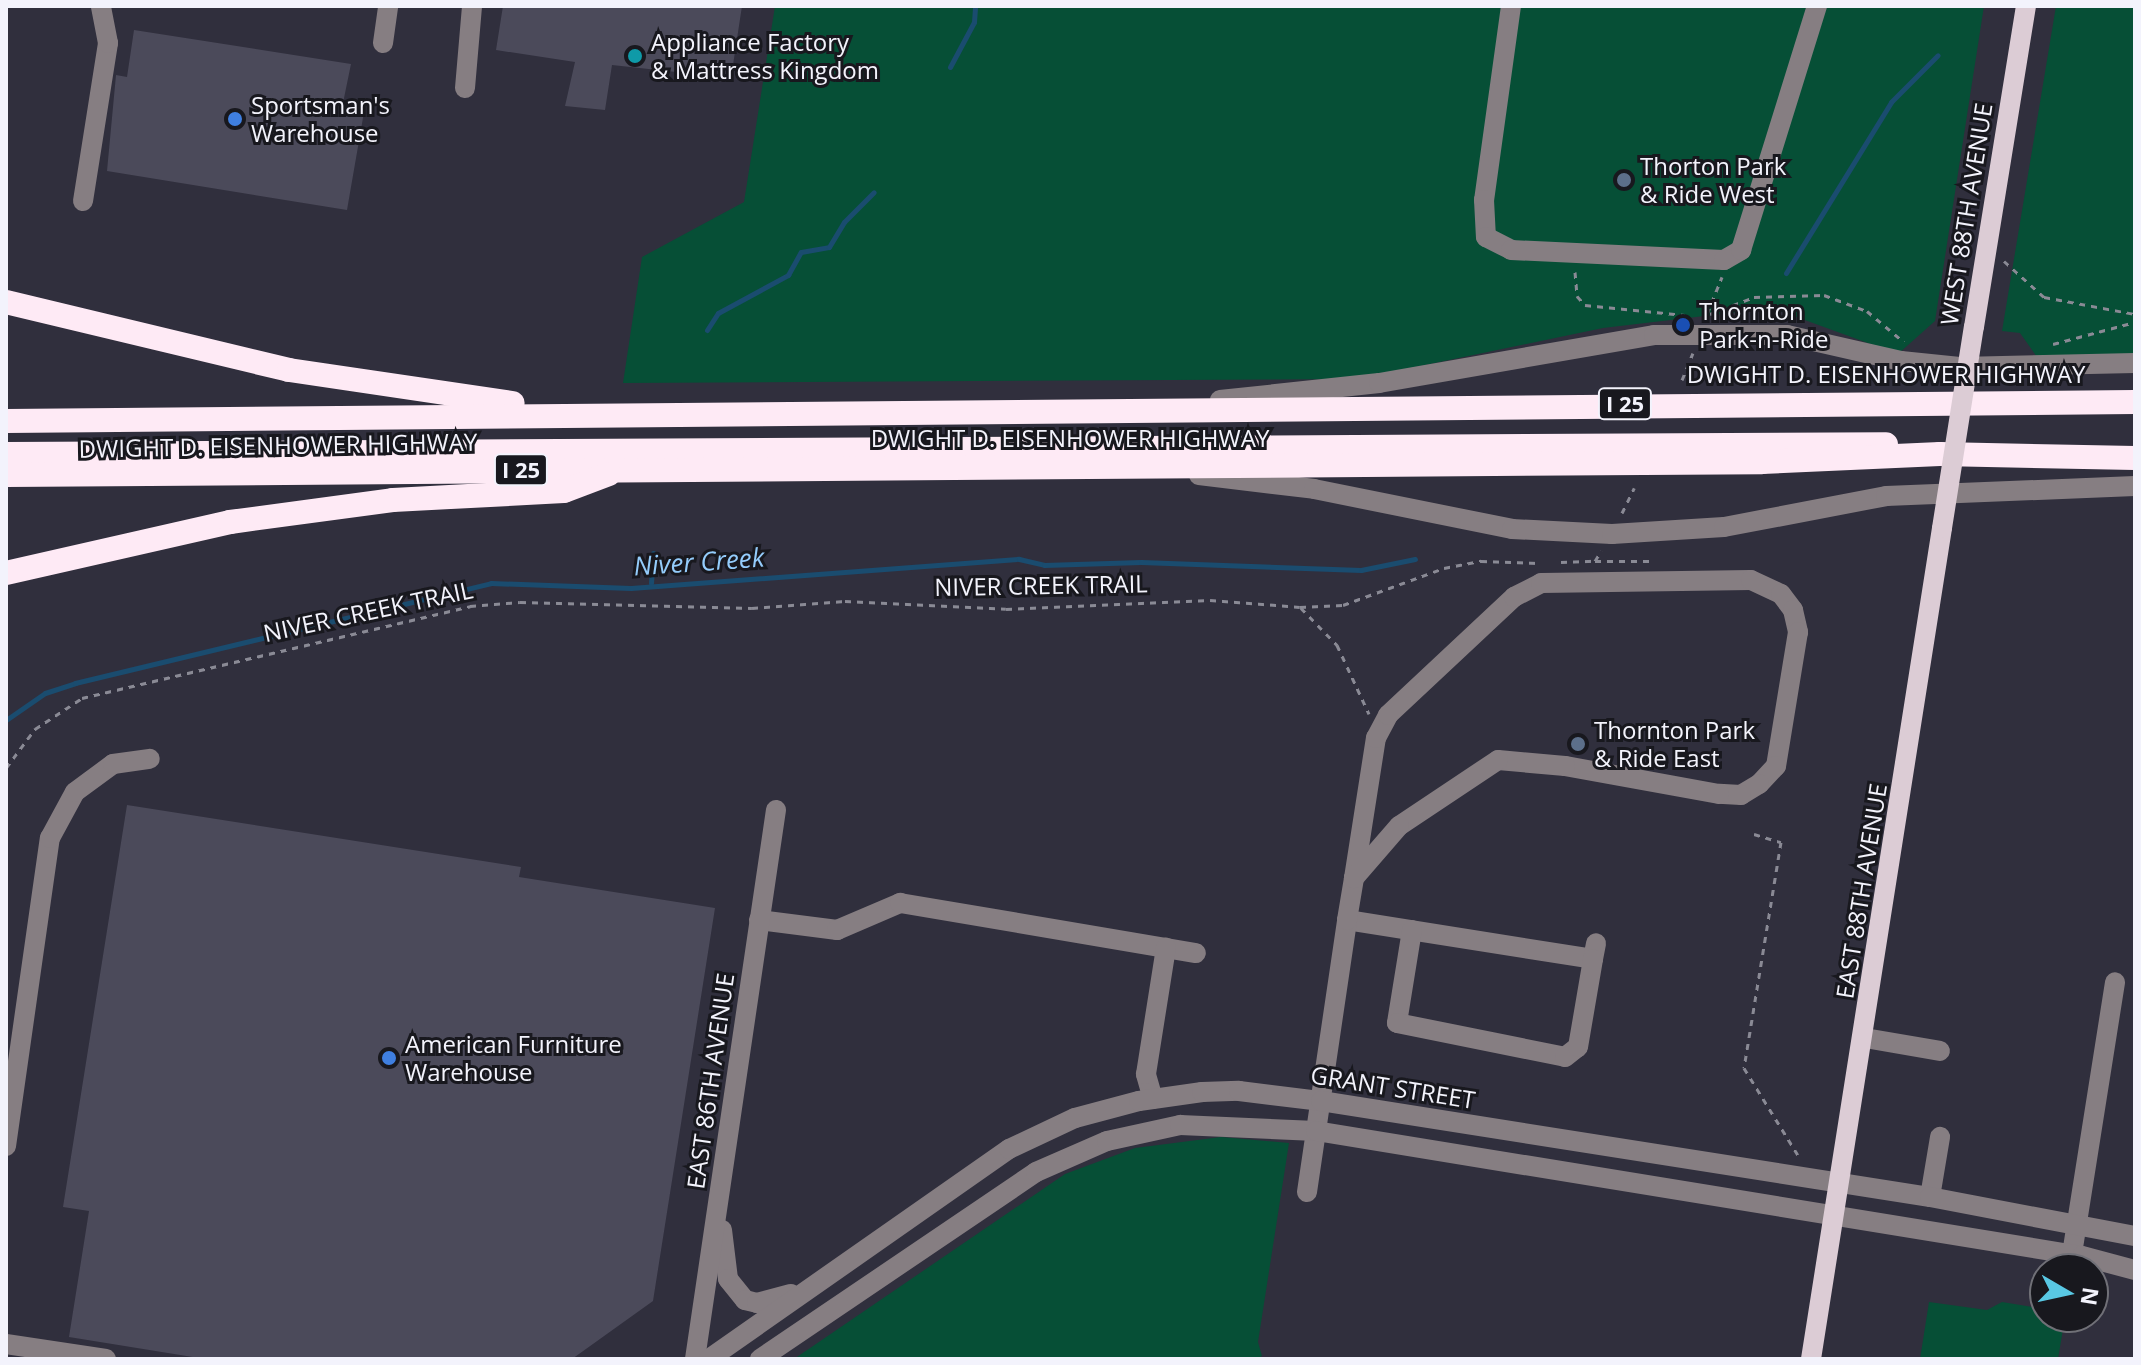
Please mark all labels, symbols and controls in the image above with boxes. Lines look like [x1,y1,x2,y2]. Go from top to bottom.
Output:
place label: Appliance Factory & Mattress Kingdom [651,28,879,84]
marker: Appliance Factory & Mattress Kingdom [626,47,644,65]
place label: Sportsman's Warehouse [251,91,390,147]
street label: WEST 88TH AVENUE [1934,101,1998,327]
marker: Sportsman's Warehouse [226,110,244,128]
place label: Thorton Park & Ride West [1640,152,1786,208]
marker: Thorton Park & Ride West [1615,171,1633,189]
place label: Thornton Park-n-Ride [1699,297,1828,353]
marker: Thornton Park-n-Ride [1674,316,1692,334]
street label: DWIGHT D. EISENHOWER HIGHWAY [1687,360,2085,388]
road number: I 25 [1597,386,1653,422]
street label: DWIGHT D. EISENHOWER HIGHWAY [871,424,1269,452]
street label: DWIGHT D. EISENHOWER HIGHWAY [78,427,478,463]
road number: I 25 [493,452,549,488]
water label: Niver Creek [633,542,765,582]
street label: NIVER CREEK TRAIL [934,569,1148,601]
street label: NIVER CREEK TRAIL [261,575,475,647]
place label: Thornton Park & Ride East [1594,716,1755,772]
marker: Thornton Park & Ride East [1569,735,1587,753]
street label: EAST 88TH AVENUE [1830,781,1892,1001]
street label: EAST 86TH AVENUE [681,971,739,1191]
place label: American Furniture Warehouse [405,1030,622,1086]
marker: American Furniture Warehouse [380,1049,398,1067]
street label: GRANT STREET [1309,1060,1477,1114]
north arrow [2029,1253,2109,1333]
text: N [2075,1285,2107,1308]

